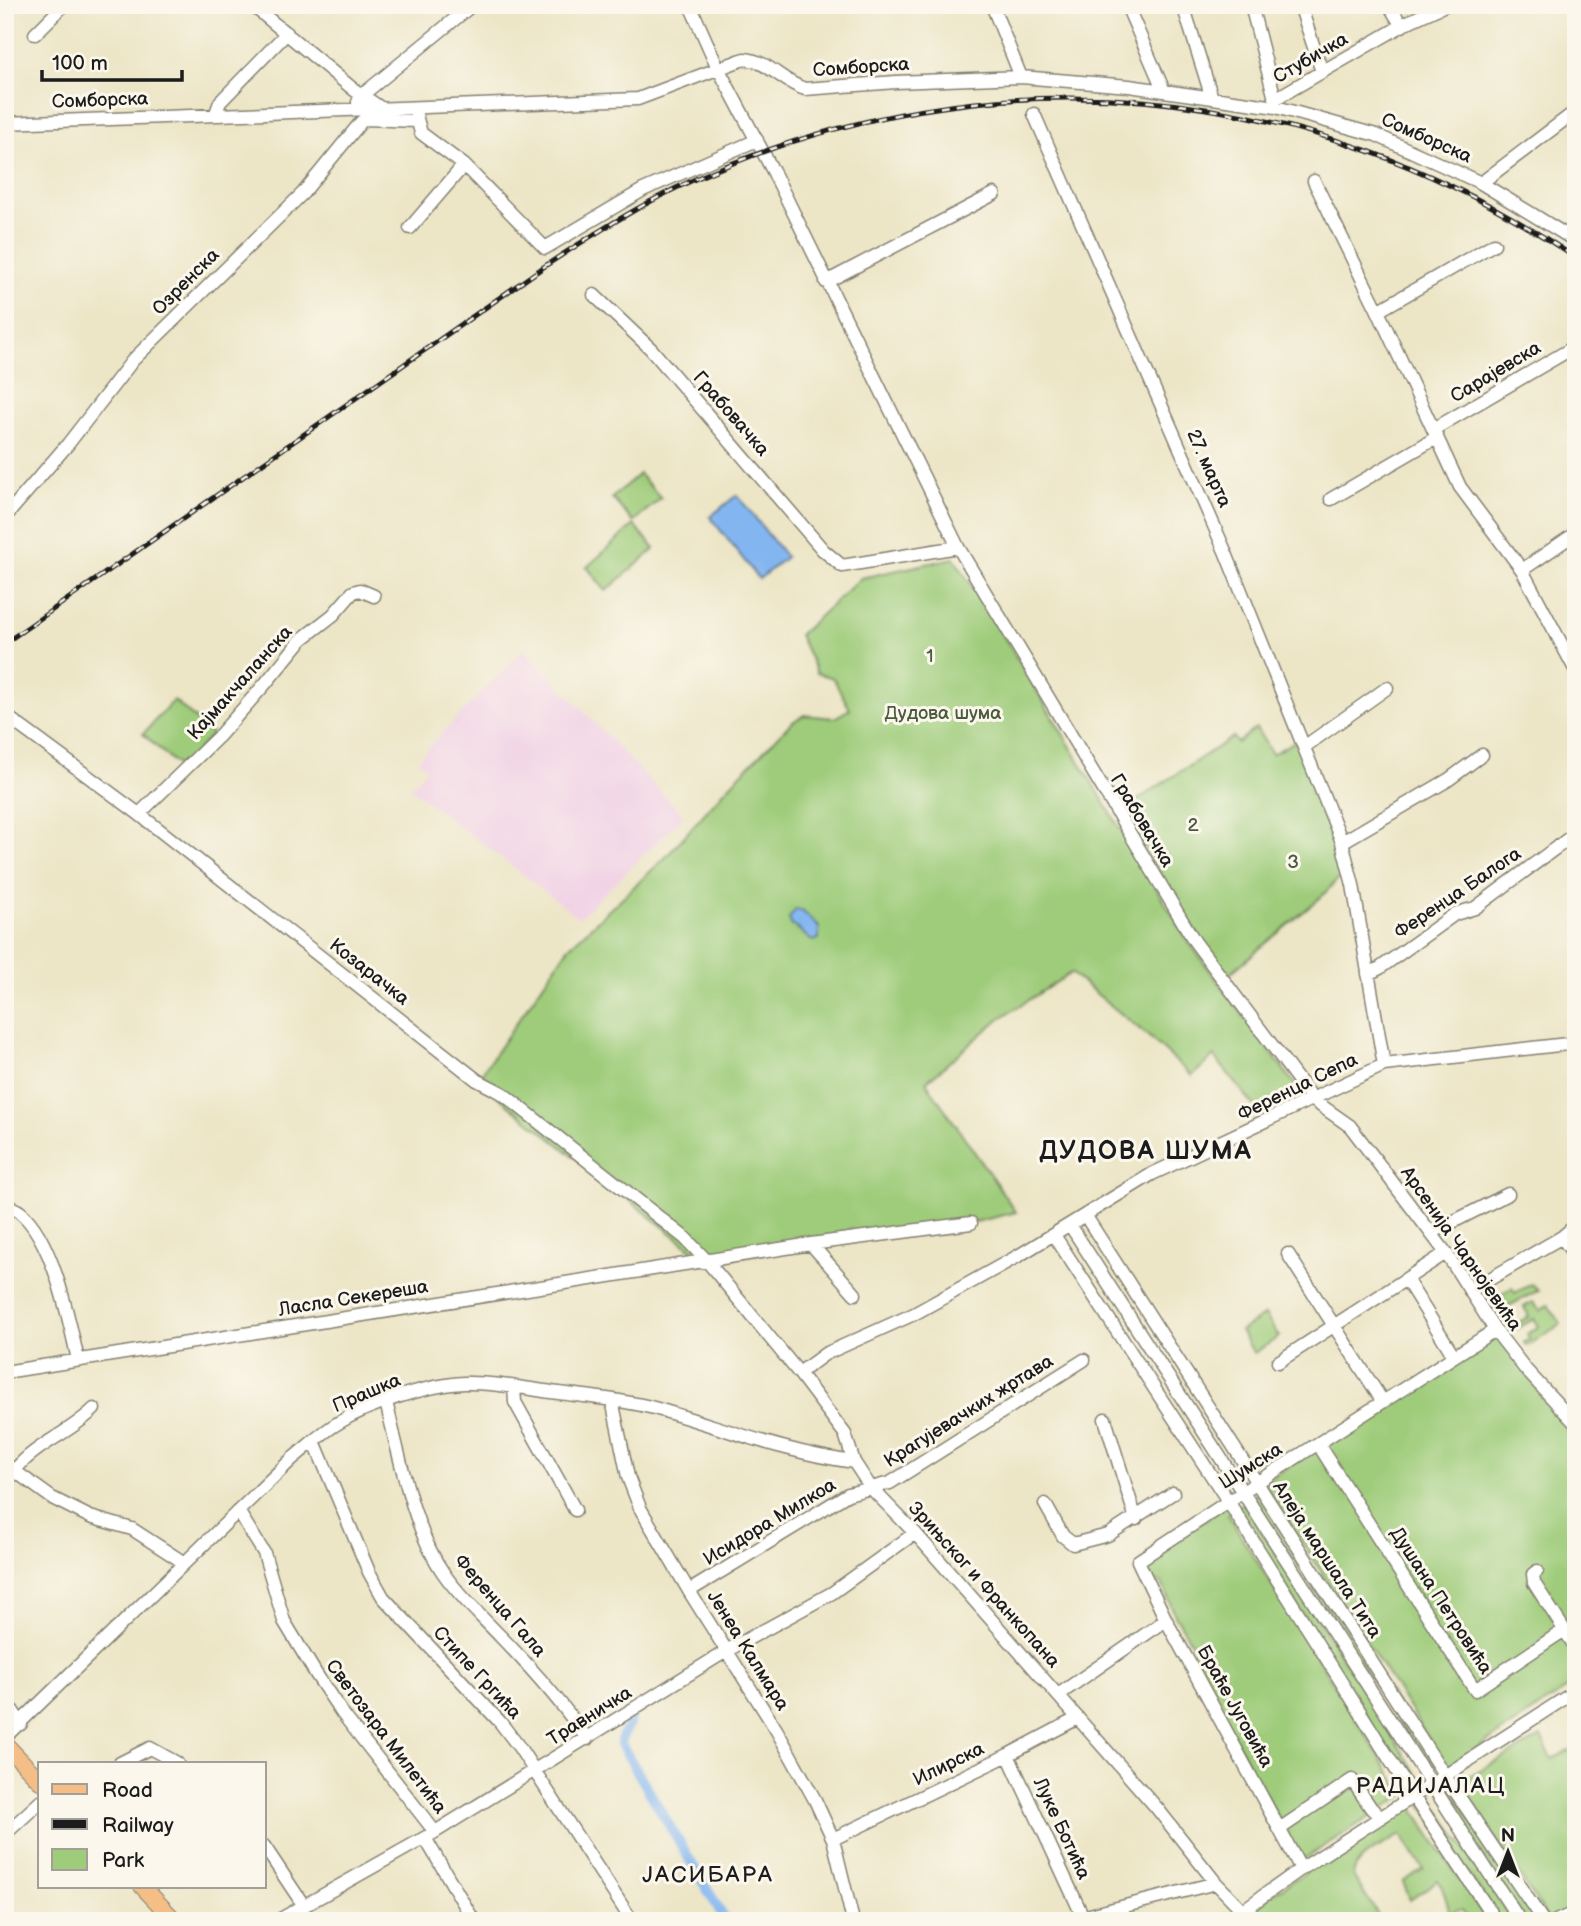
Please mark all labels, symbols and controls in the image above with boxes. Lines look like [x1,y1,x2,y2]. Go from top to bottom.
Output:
street label: Стубичка [1269,28,1352,89]
scale bar [42,38,182,82]
text: 100 m [52,51,108,76]
street label: Сомборска [812,53,910,82]
street label: Сомборска [51,87,149,114]
street label: Сомборска [1378,108,1475,169]
street label: Озренска [148,244,224,320]
street label: Сарајевска [1446,336,1545,408]
street label: Грабовачка [688,367,774,461]
street label: 27. марта [1181,426,1236,511]
street label: Кајмакчаланска [183,621,297,745]
park label: 1 [926,645,934,668]
park label: Дудова шума [884,702,1002,725]
street label: Грабовачка [1105,770,1179,872]
park label: 2 [1187,814,1199,837]
street label: Ференца Балога [1390,842,1526,944]
park label: 3 [1287,851,1299,874]
street label: Козарачка [325,934,414,1011]
street label: Ференца Сепа [1234,1048,1361,1126]
district label: ДУДОВА ШУМА [1039,1136,1253,1167]
street label: Арсенија Чарнојевића [1395,1161,1526,1336]
street label: Ласла Секереша [276,1275,430,1322]
street label: Крагујевачких жртава [880,1350,1058,1473]
street label: Прашка [329,1369,404,1418]
street label: Шумска [1215,1438,1287,1495]
street label: Исидора Милкоа [699,1474,840,1571]
street label: Алеја маршала Тита [1267,1476,1386,1643]
street label: Зрињског и Франкопана [903,1497,1065,1673]
street label: Душана Петровића [1385,1523,1497,1679]
street label: Ференца Гала [449,1550,551,1662]
street label: Јенеа Калмара [702,1587,794,1715]
street label: Стипе Гргића [428,1622,526,1724]
street label: Браће Југовића [1192,1642,1278,1772]
street label: Светозара Милетића [320,1655,451,1818]
street label: Травничка [543,1681,636,1751]
street label: Илирска [909,1737,988,1791]
legend [38,1762,266,1888]
district label: РАДИЈАЛАЦ [1356,1772,1506,1800]
street label: Луке Ботића [1028,1773,1095,1883]
text: Road [102,1778,153,1803]
text: Railway [102,1813,174,1838]
north arrow [1472,1818,1542,1888]
text: N [1501,1825,1515,1848]
text: Park [102,1848,145,1873]
district label: ЈАСИБАРА [642,1861,774,1889]

